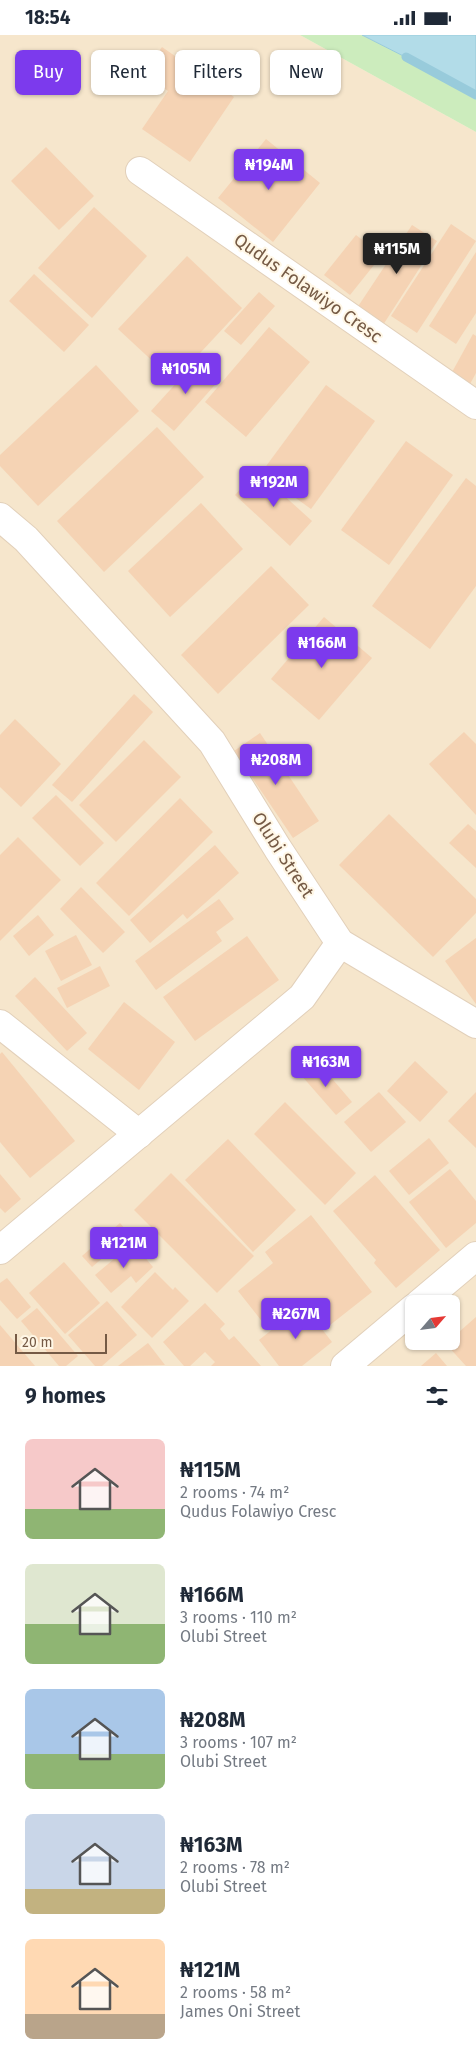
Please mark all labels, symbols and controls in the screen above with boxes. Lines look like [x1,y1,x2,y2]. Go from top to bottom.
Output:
text: 18:54 [25,6,71,29]
chip: Buy [15,50,81,95]
chip: Rent [91,50,165,95]
chip: Filters [175,50,260,95]
chip: New [270,50,341,95]
pin: ₦194M [234,149,304,191]
text: ₦194M [245,155,293,174]
street label: Qudus Folawiyo Cresc [230,229,387,348]
pin: ₦115M [362,233,432,275]
text: ₦115M [374,239,420,258]
pin: ₦105M [151,353,221,395]
text: ₦105M [162,359,210,378]
pin: ₦192M [239,465,309,508]
text: ₦192M [250,472,298,491]
pin: ₦166M [287,627,357,669]
text: ₦166M [298,633,346,652]
pin: ₦208M [241,743,311,786]
text: ₦208M [251,750,301,769]
street label: Olubi Street [247,808,319,902]
pin: ₦163M [291,1045,361,1088]
text: ₦163M [302,1052,350,1071]
pin: ₦121M [89,1227,159,1269]
text: ₦121M [101,1233,147,1252]
north arrow [405,1295,460,1350]
map controls [405,1295,460,1350]
pin: ₦267M [261,1297,331,1340]
text: ₦267M [272,1304,320,1323]
scale bar [15,1331,108,1354]
text: 20 m [22,1334,52,1351]
icon: filters [423,1382,451,1410]
text: 9 homes [25,1383,106,1409]
text: ₦115M [180,1457,241,1483]
icon: home [65,1459,125,1519]
text: 2 rooms · 74 m² [180,1483,289,1502]
text: Qudus Folawiyo Cresc [180,1502,336,1521]
text: ₦166M [180,1582,244,1608]
icon: home [65,1584,125,1644]
text: 3 rooms · 110 m² [180,1608,297,1627]
text: Olubi Street [180,1627,267,1646]
text: ₦208M [180,1707,246,1733]
icon: home [65,1709,125,1769]
text: 3 rooms · 107 m² [180,1733,297,1752]
text: Olubi Street [180,1752,267,1771]
text: ₦163M [180,1832,243,1858]
icon: home [65,1834,125,1894]
text: 2 rooms · 78 m² [180,1858,290,1877]
text: Olubi Street [180,1877,267,1896]
text: ₦121M [180,1957,240,1983]
icon: home [65,1959,125,2019]
text: 2 rooms · 58 m² [180,1983,291,2002]
text: James Oni Street [180,2002,300,2021]

